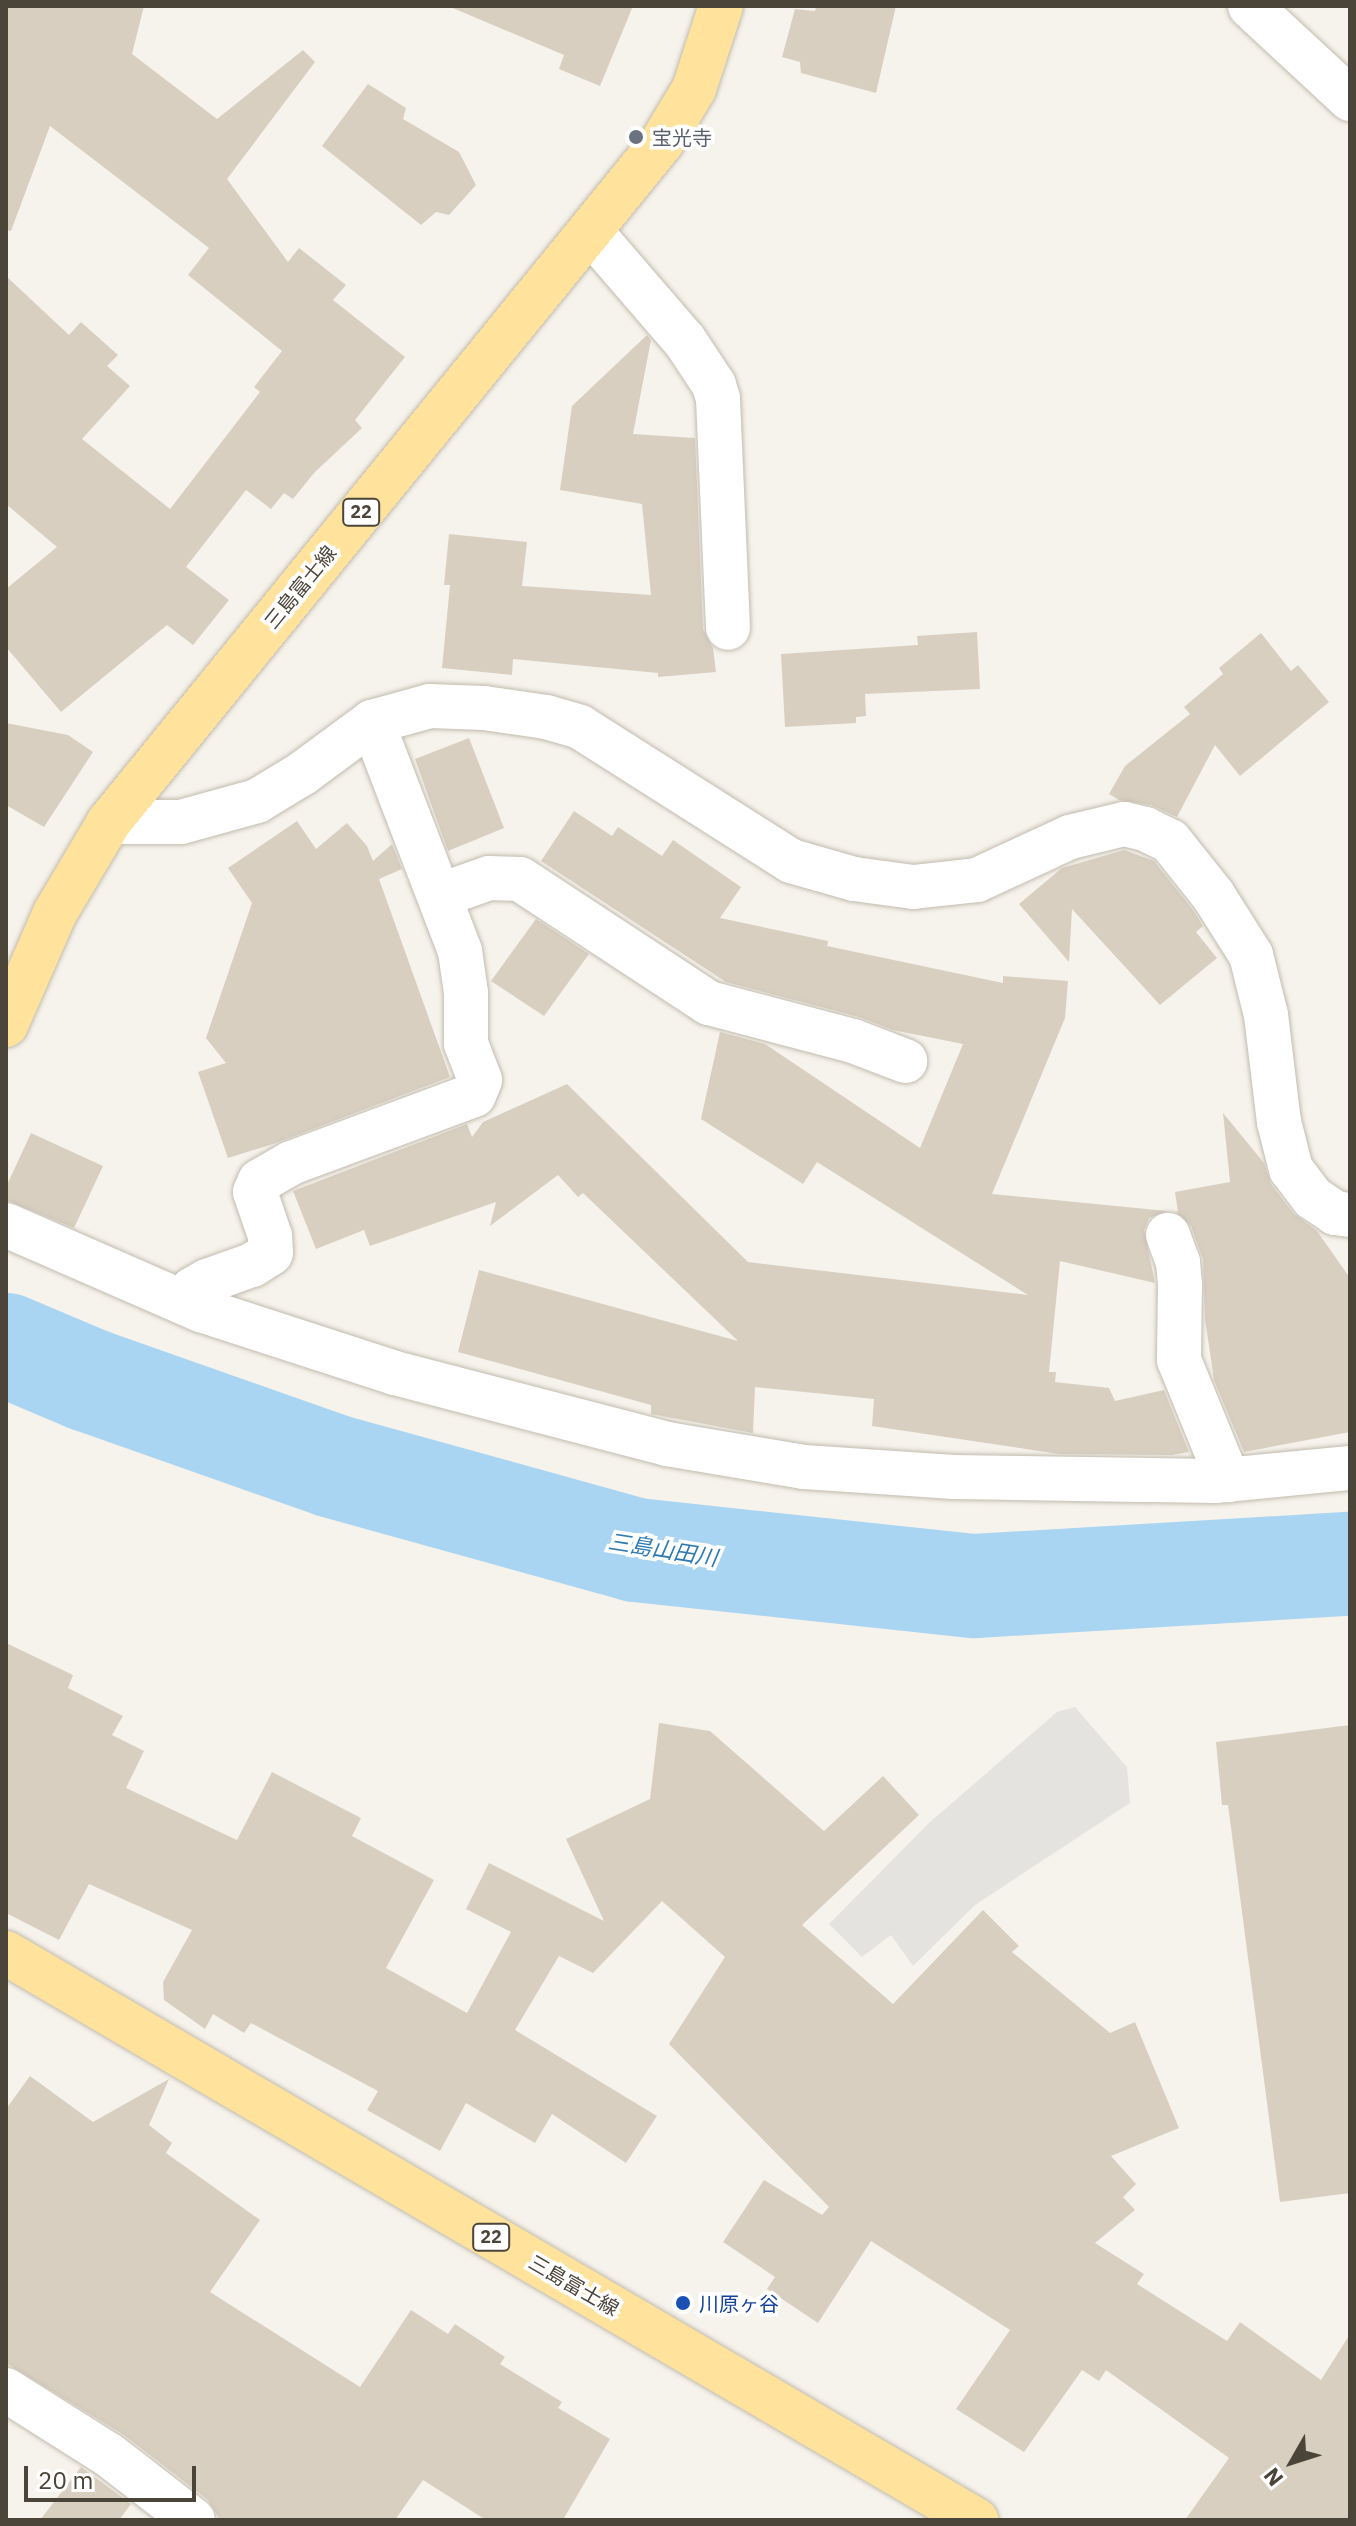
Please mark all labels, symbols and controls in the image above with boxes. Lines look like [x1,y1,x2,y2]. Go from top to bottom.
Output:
place label: 宝光寺 [652,125,712,149]
marker: 宝光寺 [627,128,645,146]
road number: 22 [341,498,381,526]
street label: 三島富士線 [259,541,341,633]
water label: 三島山田川 [607,1527,719,1571]
road number: 22 [471,2223,511,2251]
street label: 三島富士線 [525,2250,623,2320]
place label: 川原ヶ谷 [699,2291,779,2315]
marker: 川原ヶ谷 [674,2294,692,2312]
north arrow [1252,2422,1332,2502]
scale bar [28,2450,200,2500]
text: N [1257,2462,1289,2493]
text: 20 m [38,2464,93,2496]

